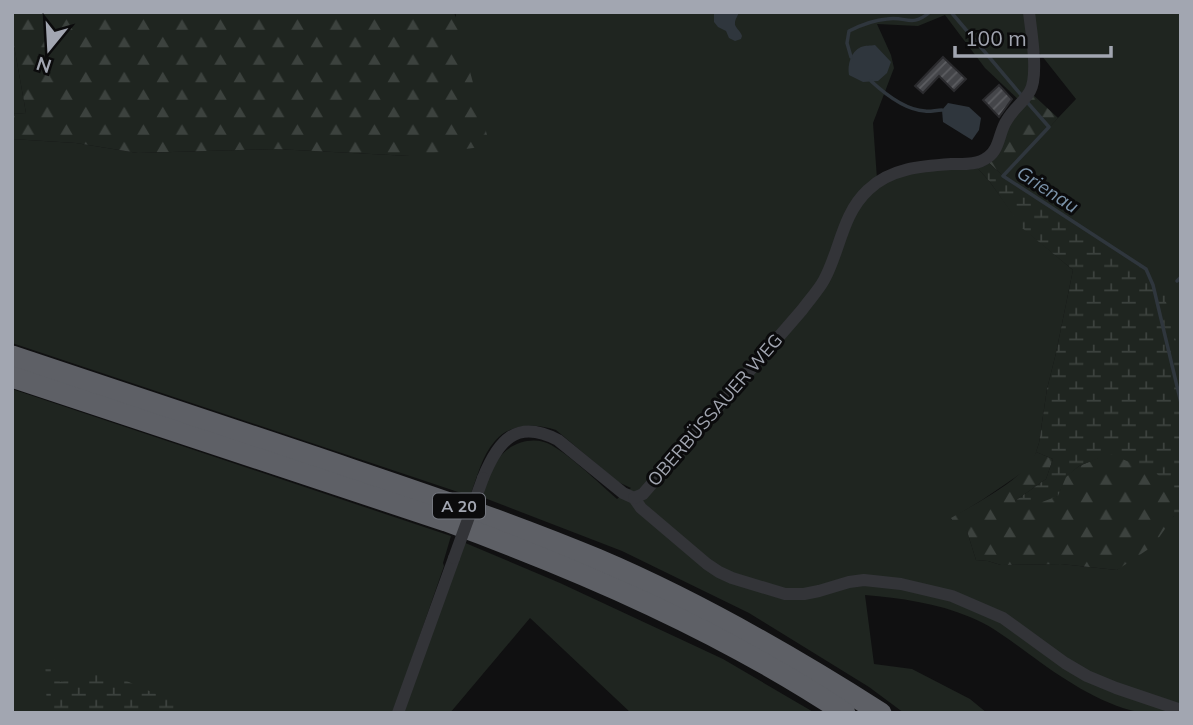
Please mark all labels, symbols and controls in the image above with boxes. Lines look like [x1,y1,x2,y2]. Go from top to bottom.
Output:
north arrow [14,14,84,84]
scale bar [955,14,1111,58]
text: 100 m [965,25,1027,51]
text: N [33,52,54,79]
water label: Grienau [1012,160,1084,218]
street label: OBERBÜSSAUER WEG [642,329,787,491]
road number: A 20 [433,494,485,519]

